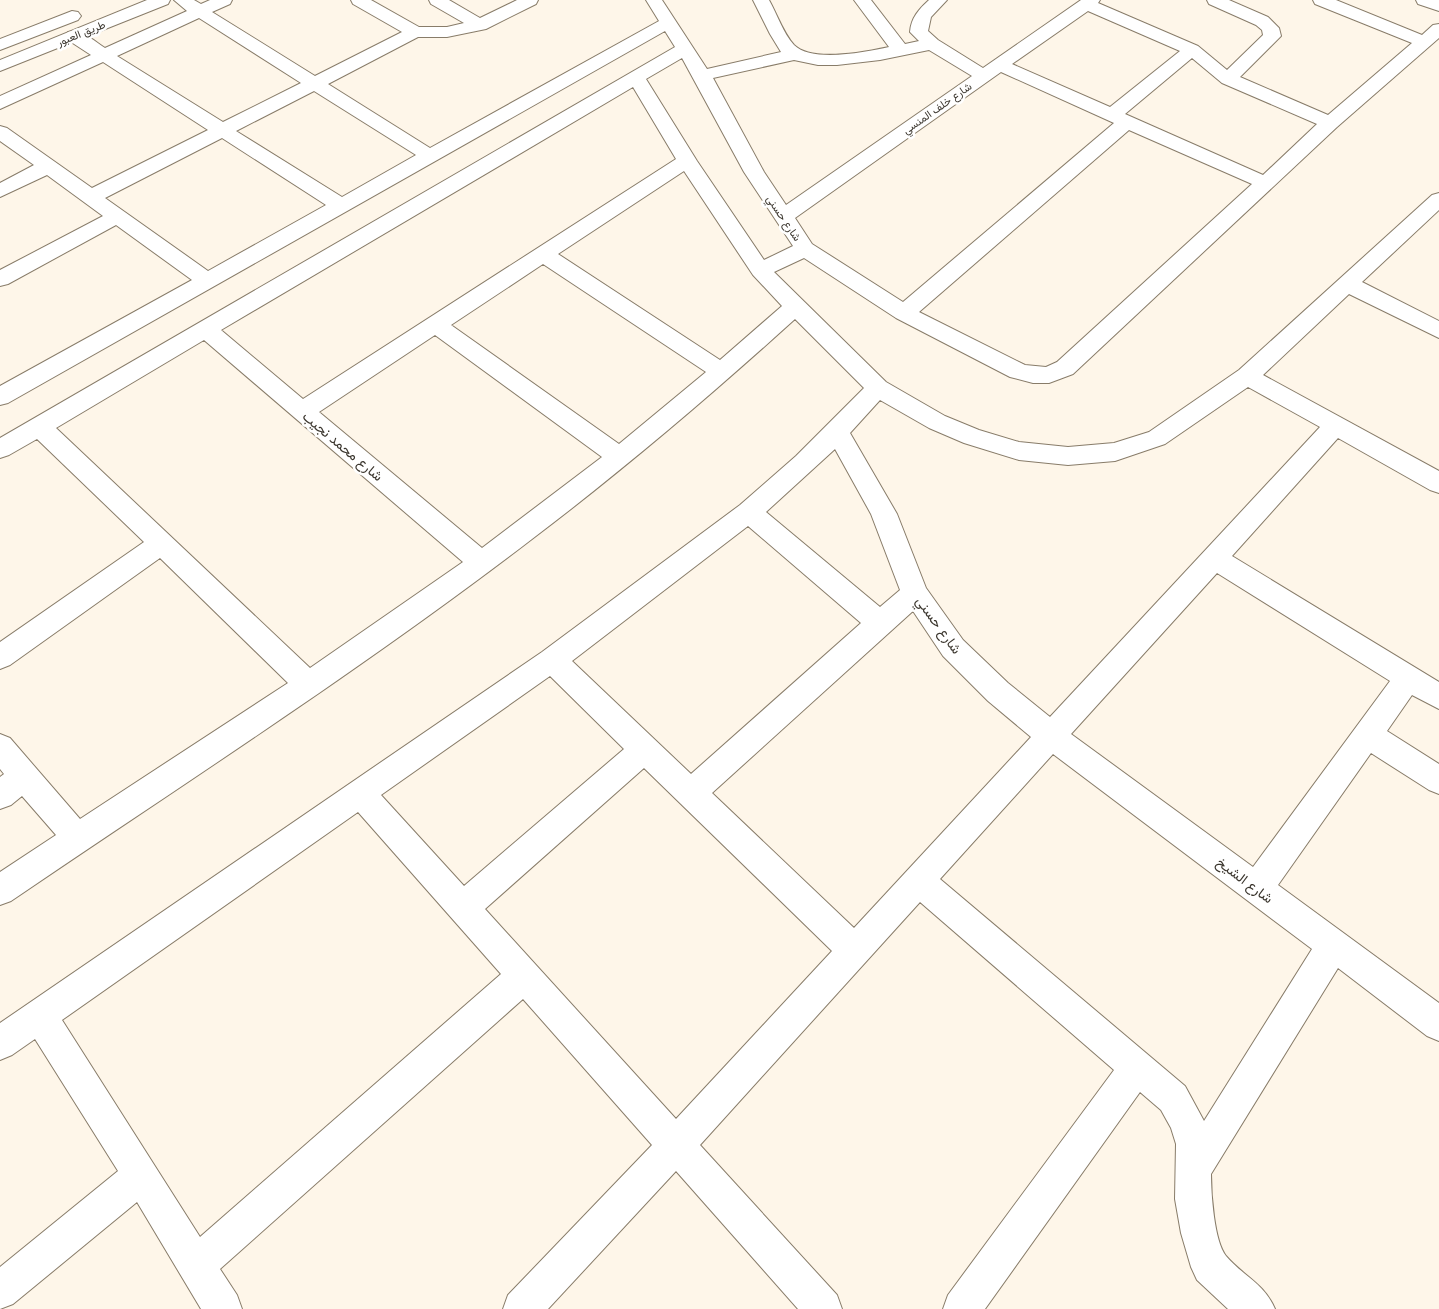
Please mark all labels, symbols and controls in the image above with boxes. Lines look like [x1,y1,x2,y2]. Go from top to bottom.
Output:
street label: طريق العبور [54,16,108,50]
street label: شارع خلف المنسي [899,78,976,139]
street label: شارع حسني [761,192,806,246]
street label: شارع محمد نجيب [298,406,388,486]
street label: شارع حسني [910,592,967,659]
street label: شارع الشيخ [1212,852,1278,909]

